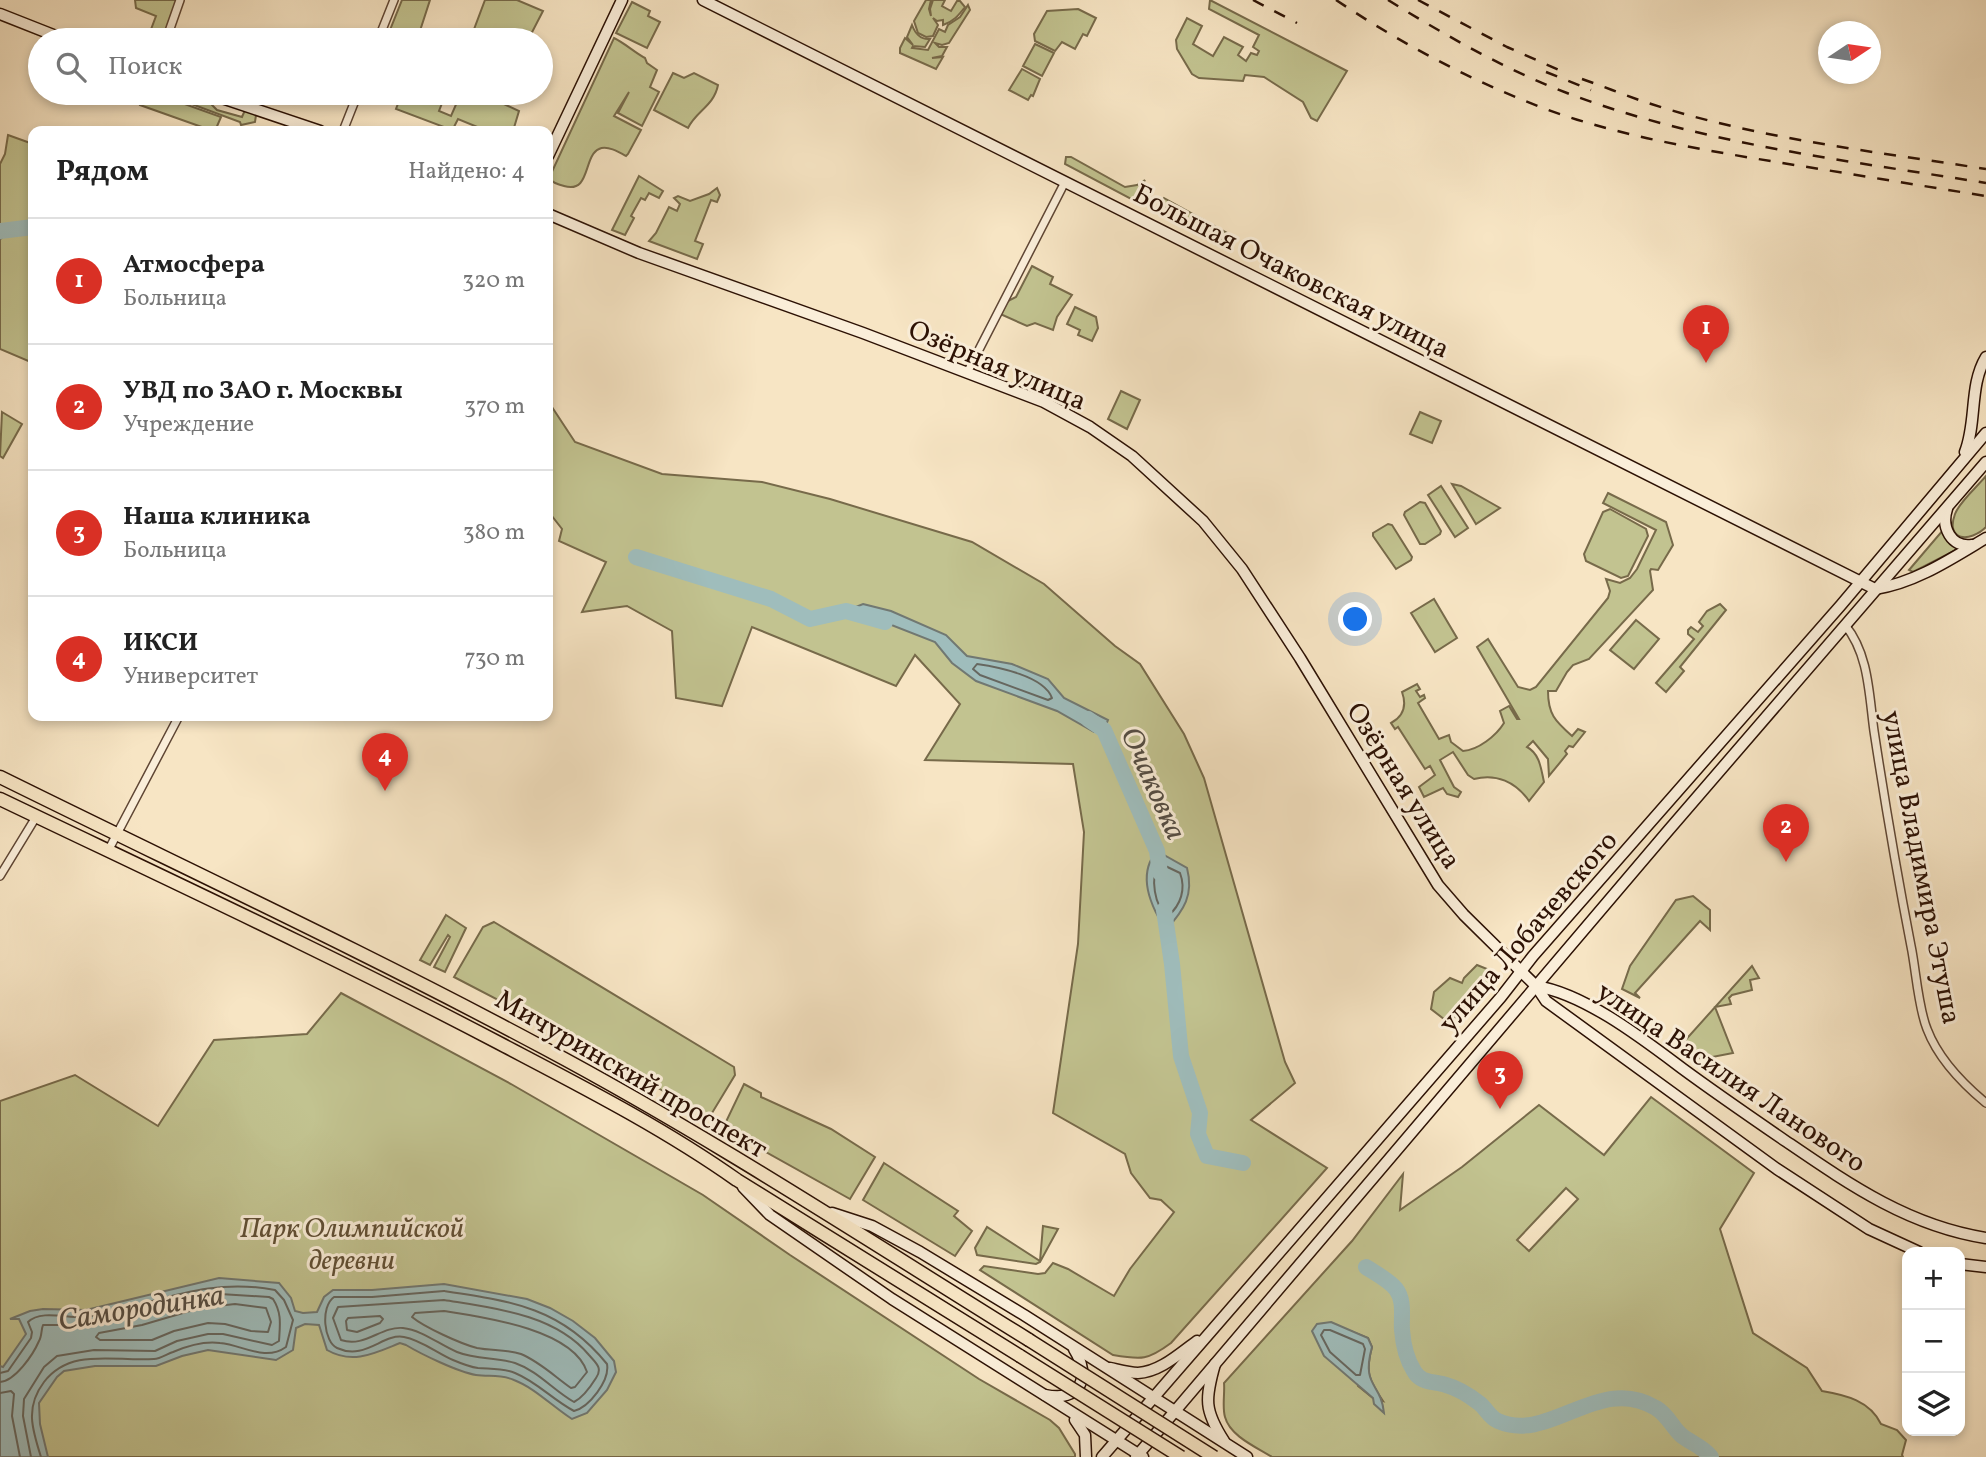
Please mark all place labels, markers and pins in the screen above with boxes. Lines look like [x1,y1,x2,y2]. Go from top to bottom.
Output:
pin: 1 [1683,305,1729,363]
pin: 4 [362,733,408,791]
pin: 2 [1763,804,1809,862]
pin: 3 [1477,1051,1523,1109]

